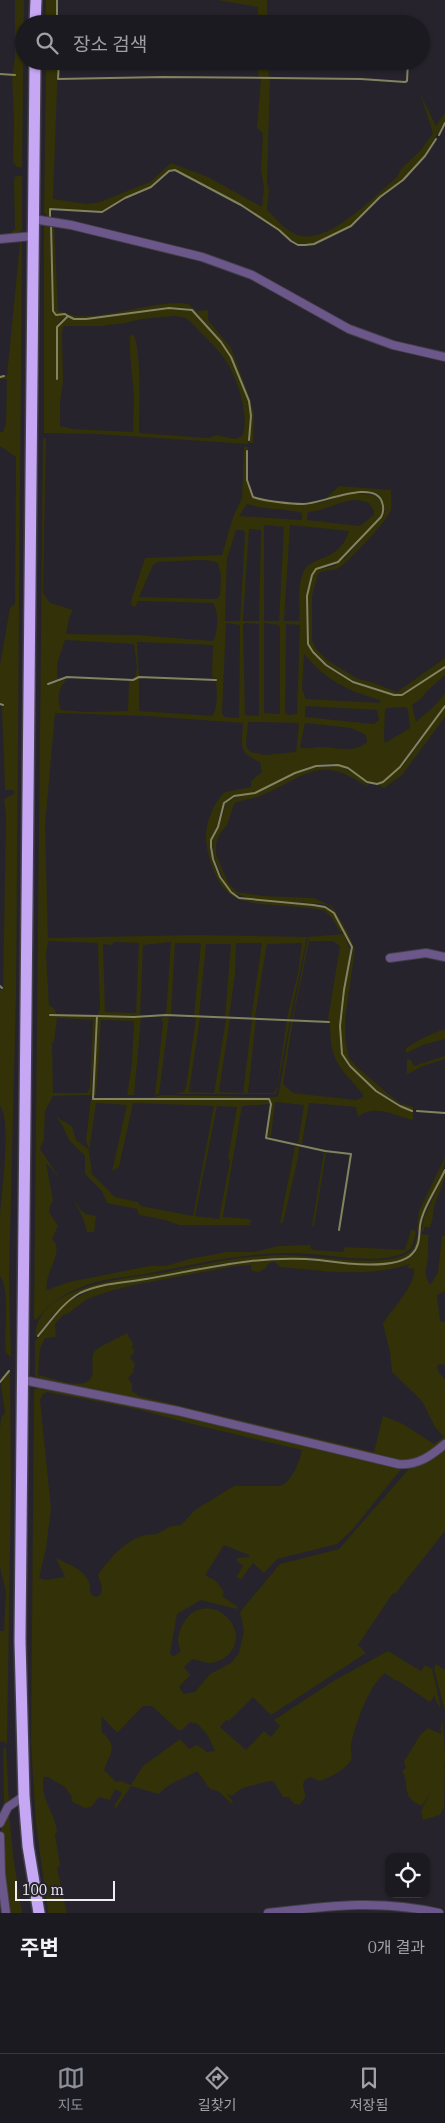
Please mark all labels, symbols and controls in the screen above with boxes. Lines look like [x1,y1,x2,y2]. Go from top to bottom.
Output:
search box [15,15,430,70]
icon: search [33,29,61,57]
text: 장소 검색 [73,32,147,56]
map controls [385,1853,430,1898]
button: locate [385,1853,430,1898]
scale bar [15,1878,115,1901]
text: 100 m [22,1881,64,1899]
text: 주변 [20,1933,59,1961]
text: 0개 결과 [368,1937,425,1957]
tab: 지도 [57,2064,85,2114]
tab: 길찾기 [198,2064,236,2114]
tab: 저장됨 [350,2064,388,2114]

